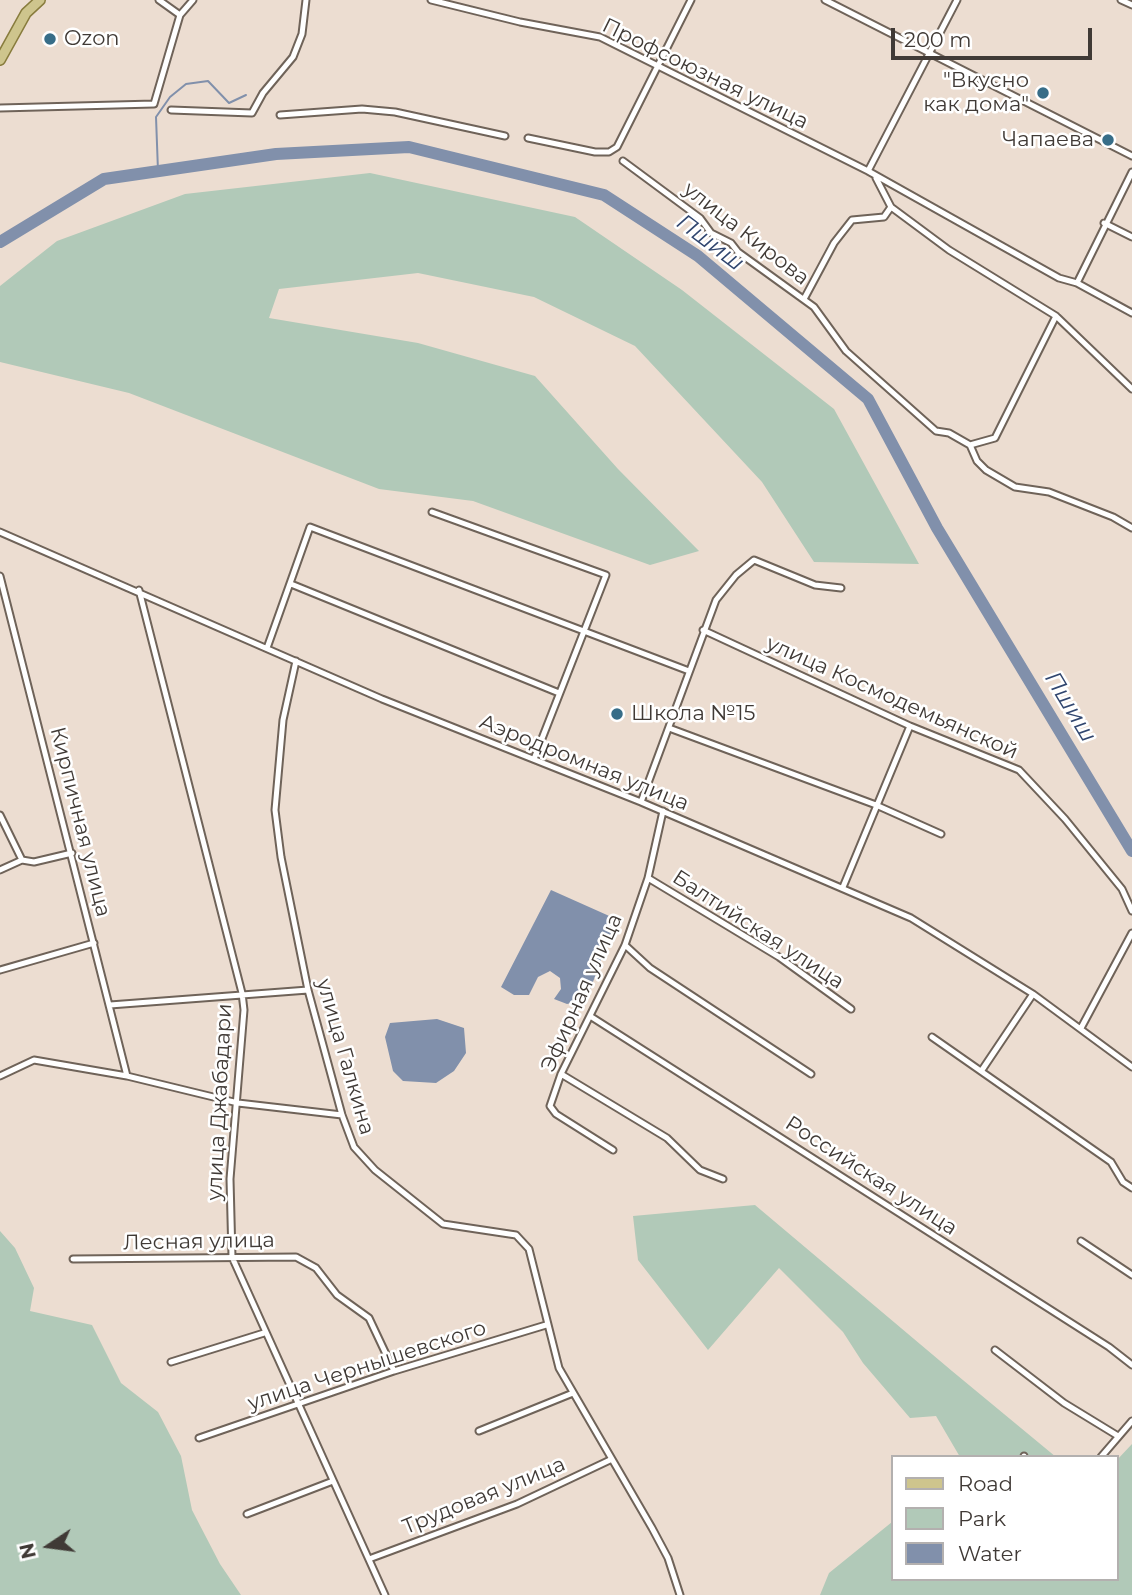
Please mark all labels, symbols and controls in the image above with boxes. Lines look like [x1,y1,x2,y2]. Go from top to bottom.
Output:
street label: Профсоюзная улица [598,13,812,135]
scale bar [894,14,1095,58]
place label: Ozon [64,26,120,52]
text: 200 m [904,27,971,52]
marker: Ozon [42,31,58,47]
place label: "Вкусно как дома" [923,68,1029,118]
marker: "Вкусно как дома" [1035,85,1051,101]
place label: Чапаева [1002,127,1094,153]
marker: Чапаева [1100,132,1116,148]
street label: улица Кирова [678,177,814,291]
water label: Пшиш [671,209,749,277]
street label: улица Космодемьянской [762,631,1022,765]
water label: Пшиш [1038,667,1102,747]
place label: Школа №15 [631,701,755,727]
marker: Школа №15 [609,706,625,722]
street label: Аэродромная улица [476,709,692,817]
street label: Кирпичная улица [44,724,116,920]
street label: Балтийская улица [668,865,848,995]
street label: Эфирная улица [536,910,628,1076]
street label: улица Галкина [311,976,379,1138]
street label: улица Джабадари [202,1003,238,1201]
street label: Российская улица [780,1111,962,1241]
street label: Лесная улица [123,1228,275,1256]
street label: улица Чернышевского [245,1316,489,1416]
street label: Трудовая улица [399,1452,569,1540]
legend [890,1455,1118,1581]
text: Road [958,1471,1013,1496]
text: Park [958,1506,1006,1531]
north arrow [14,1511,84,1581]
text: N [15,1541,41,1561]
text: Water [958,1541,1022,1566]

